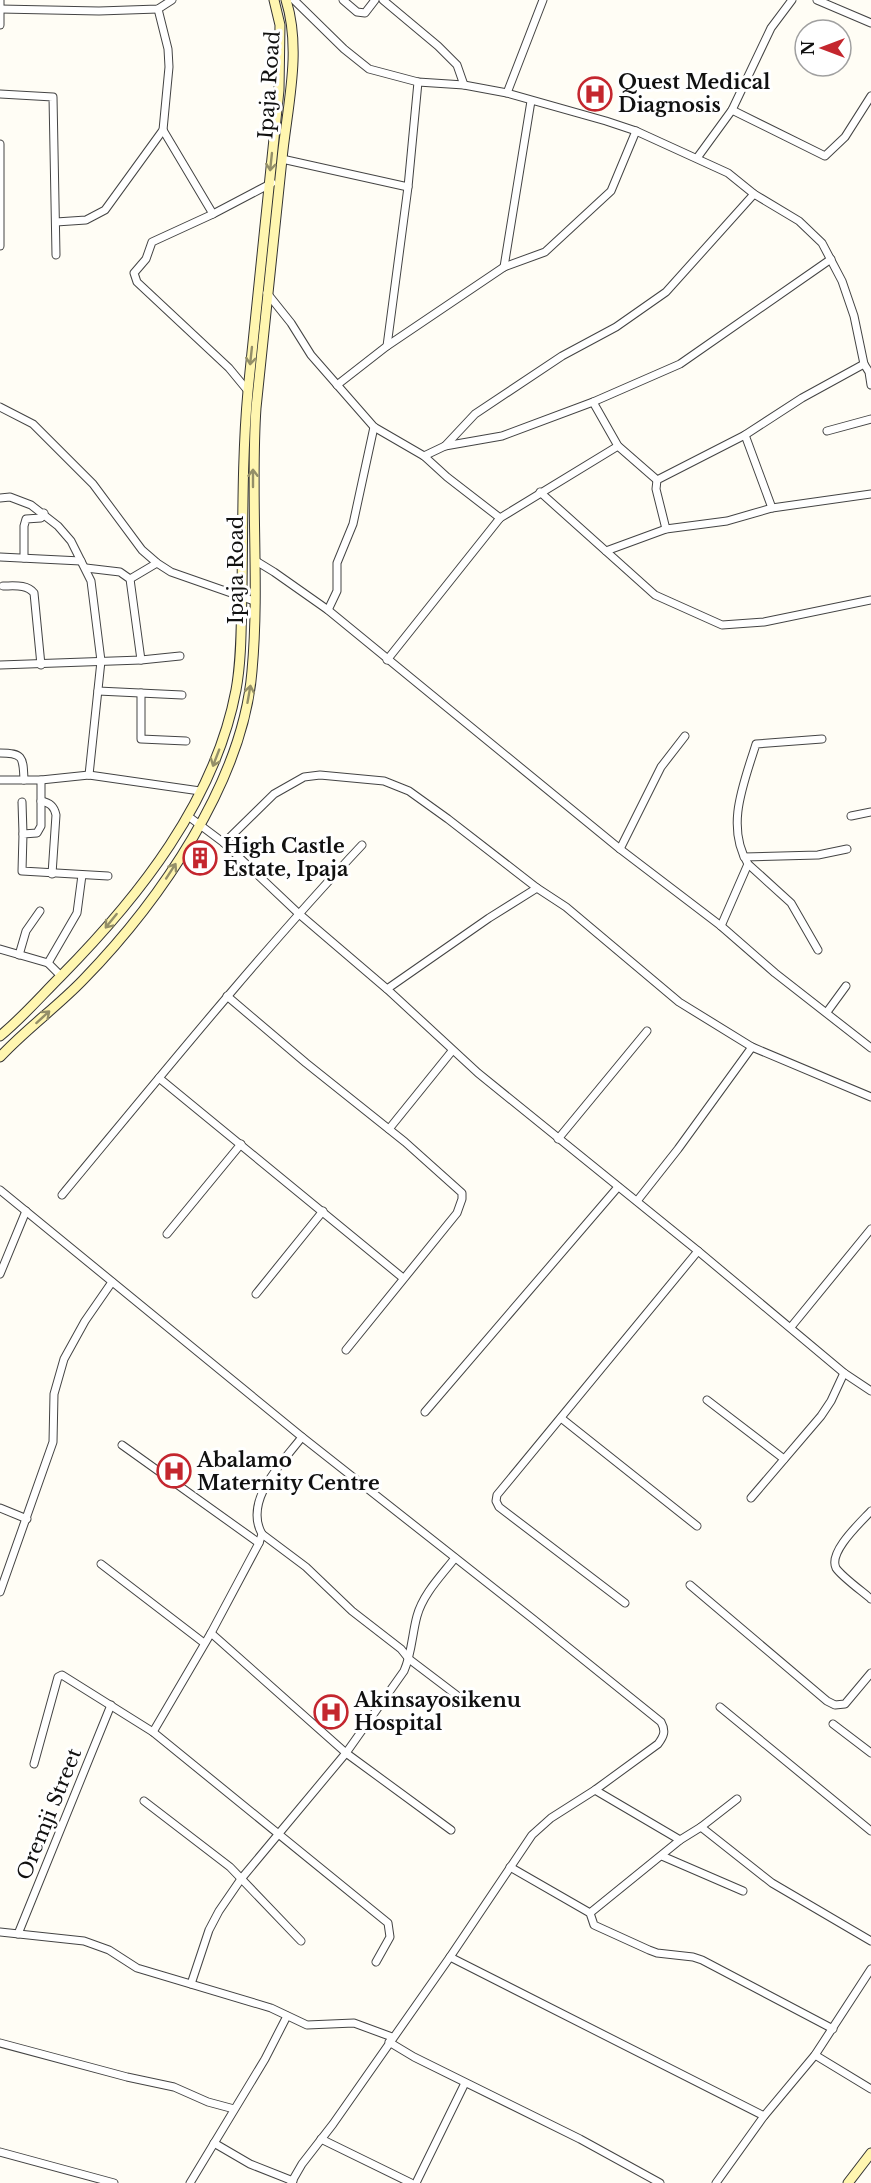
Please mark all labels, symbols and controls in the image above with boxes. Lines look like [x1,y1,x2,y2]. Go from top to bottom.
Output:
north arrow [793,18,853,78]
street label: Ipaja Road [253,30,285,140]
text: N [798,40,818,56]
place label: Quest Medical Diagnosis [618,70,770,117]
hospital icon: Quest Medical Diagnosis [577,76,613,112]
one-way arrow [265,152,276,172]
one-way arrow [245,346,256,366]
one-way arrow [248,469,259,489]
street label: Ipaja Road [224,516,248,624]
one-way arrow [244,684,255,704]
one-way arrow [210,748,221,766]
place label: High Castle Estate, Ipaja [223,834,349,881]
building icon: High Castle Estate, Ipaja [182,840,218,876]
one-way arrow [165,863,177,880]
one-way arrow [105,913,118,929]
one-way arrow [35,1010,50,1024]
place label: Abalamo Maternity Centre [196,1448,380,1495]
hospital icon: Abalamo Maternity Centre [156,1453,192,1489]
place label: Akinsayosikenu Hospital [353,1688,521,1735]
hospital icon: Akinsayosikenu Hospital [313,1694,349,1730]
street label: Oremji Street [12,1744,87,1883]

